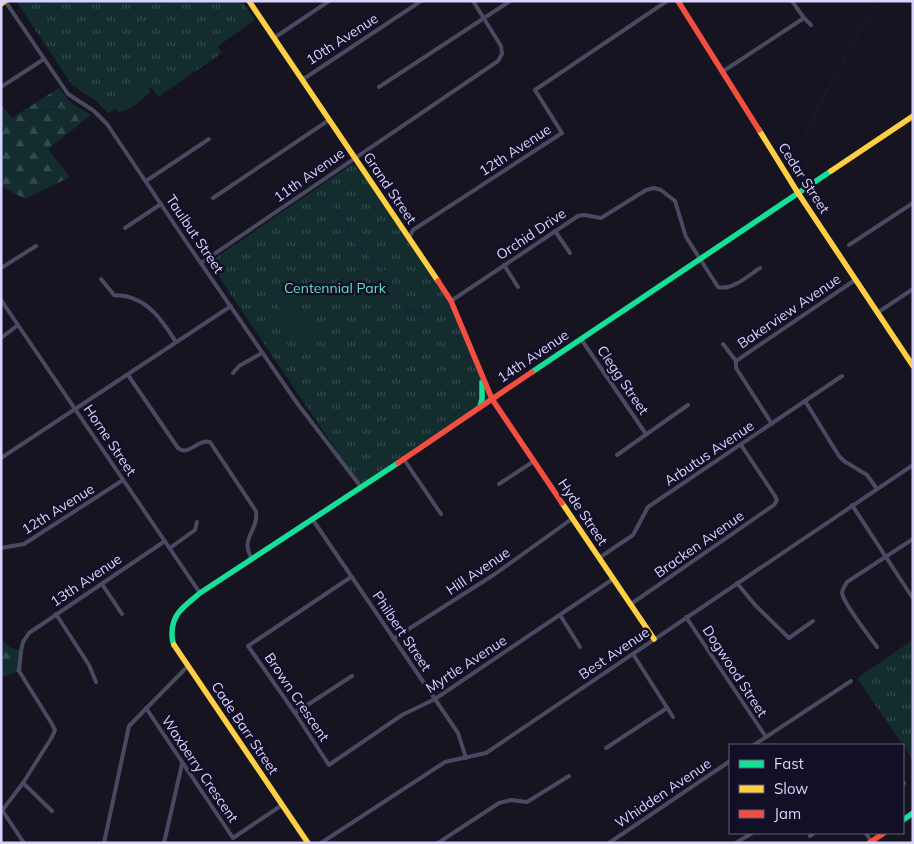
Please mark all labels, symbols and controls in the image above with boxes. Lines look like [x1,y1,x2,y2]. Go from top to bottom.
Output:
street label: 10th Avenue [303,9,381,69]
street label: 12th Avenue [476,120,554,180]
street label: Cedar Street [774,139,834,217]
street label: 11th Avenue [270,144,348,206]
street label: Grand Street [359,149,421,227]
street label: Taulbut Street [162,191,228,277]
street label: Orchid Drive [493,204,569,264]
street label: Bakerview Avenue [734,270,844,352]
park label: Centennial Park [284,279,387,297]
street label: 14th Avenue [494,326,572,386]
street label: Clegg Street [593,342,653,418]
street label: Horne Street [80,401,140,479]
street label: Arbutus Avenue [661,416,757,490]
street label: Hyde Street [554,475,612,549]
street label: 12th Avenue [18,480,98,538]
street label: Bracken Avenue [651,506,747,582]
street label: Hill Avenue [443,543,513,599]
street label: 13th Avenue [47,550,125,610]
street label: Philbert Street [369,588,435,675]
street label: Dogwood Street [699,622,771,720]
street label: Best Avenue [575,623,653,683]
street label: Myrtle Avenue [422,631,510,697]
street label: Brown Crescent [261,649,333,745]
street label: Cade Barr Street [207,678,283,778]
street label: Waxberry Crescent [158,712,242,826]
legend [729,744,904,834]
street label: Whidden Avenue [611,754,715,832]
text: Fast [774,754,804,773]
text: Slow [774,779,808,798]
text: Jam [774,804,801,823]

